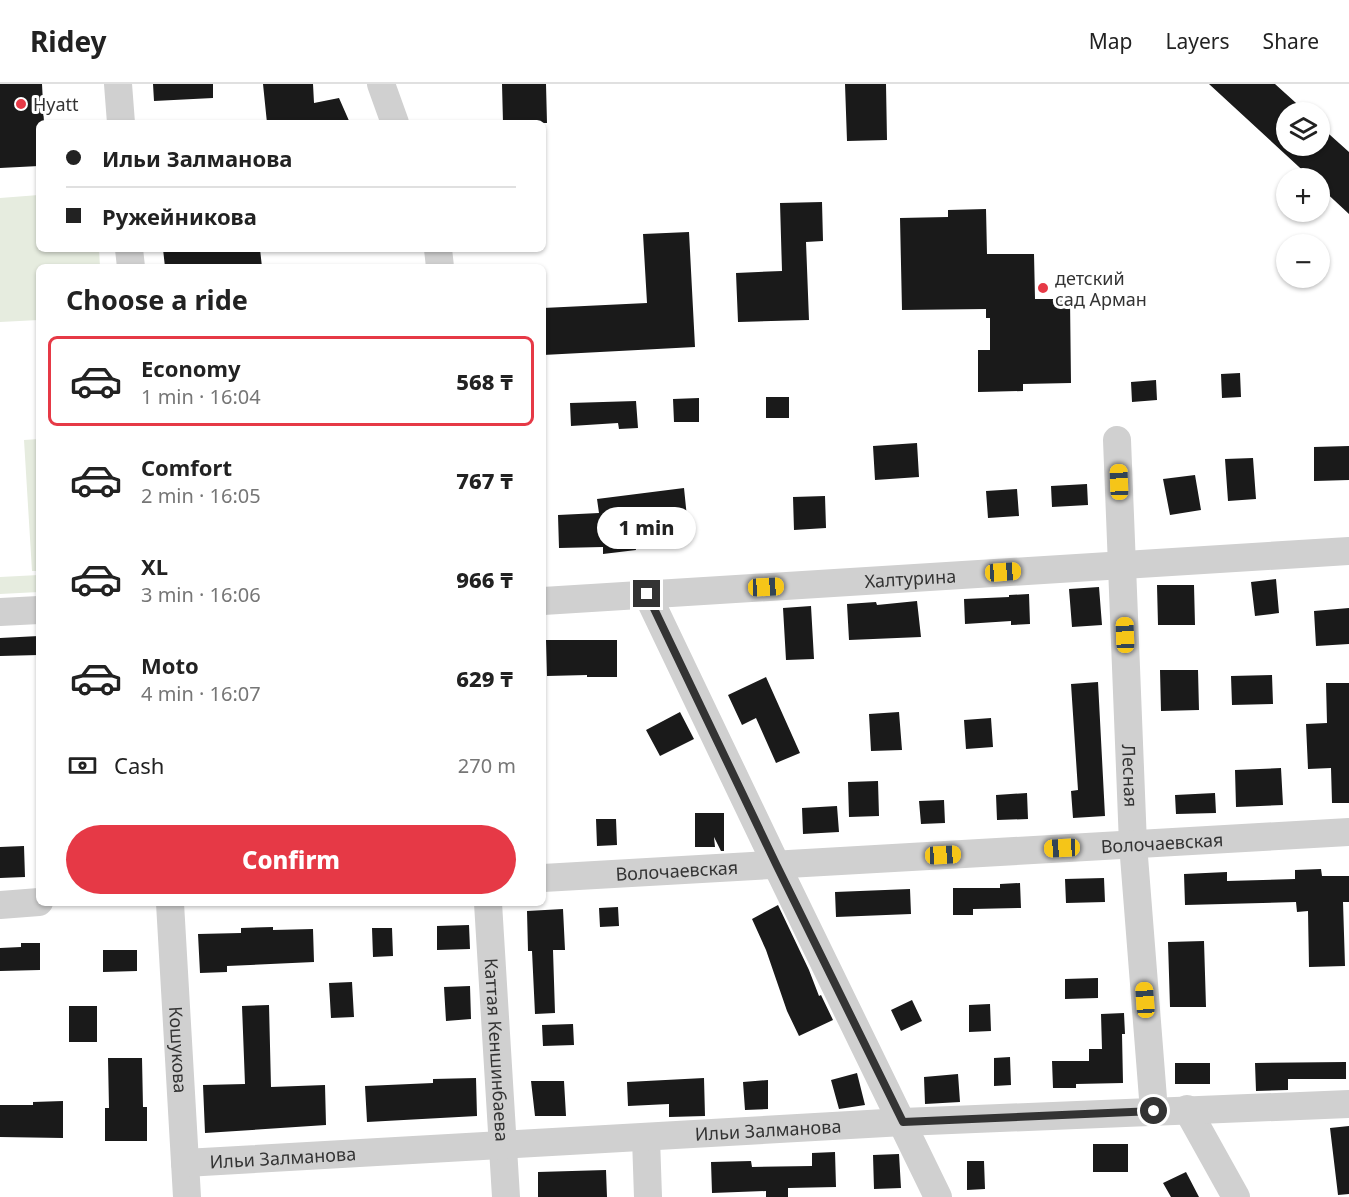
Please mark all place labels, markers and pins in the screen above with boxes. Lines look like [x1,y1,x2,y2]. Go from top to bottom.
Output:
place label: Hyatt [33,92,79,116]
marker: Hyatt [14,97,28,111]
place label: детский сад Арман [1055,266,1147,311]
marker: детский сад Арман [1036,281,1050,295]

